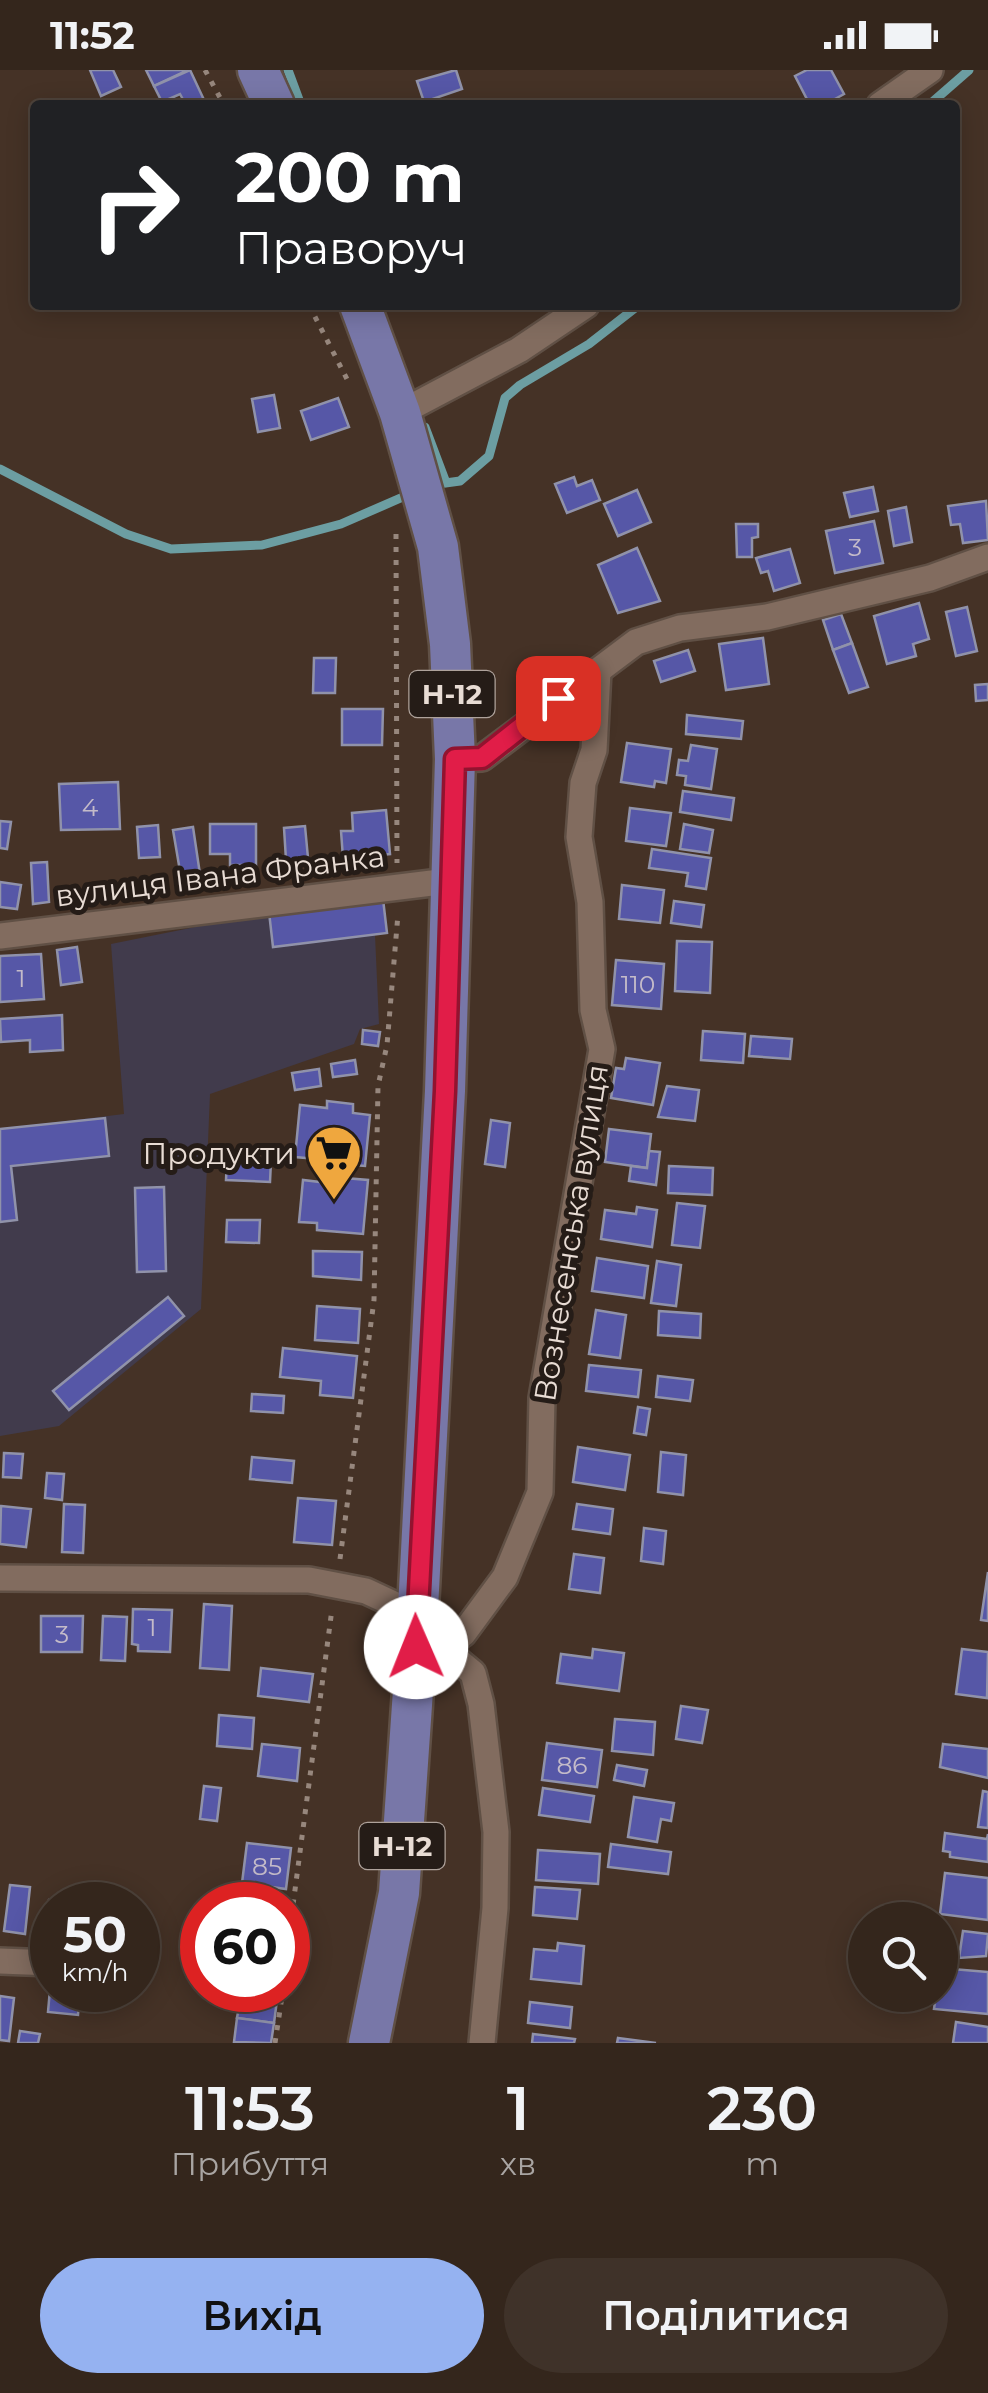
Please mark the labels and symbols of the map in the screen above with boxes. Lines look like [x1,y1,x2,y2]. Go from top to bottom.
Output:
house number: 3 [848,532,862,562]
pin [516,656,601,741]
road number: Н-12 [410,671,494,717]
house number: 4 [82,792,99,822]
street label: вулиця Івана Франка [53,837,387,915]
house number: 1 [16,963,26,993]
house number: 110 [621,969,655,999]
street label: Вознесенська вулиця [526,1062,616,1404]
supermarket icon: Продукти [304,1123,364,1202]
place label: Продукти [142,1135,295,1172]
position arrow [364,1595,468,1699]
house number: 1 [147,1612,157,1642]
house number: 3 [55,1619,69,1649]
house number: 86 [556,1750,588,1780]
road number: Н-12 [360,1823,444,1869]
house number: 85 [252,1851,282,1881]
speed limit sign: 60 [180,1882,310,2012]

